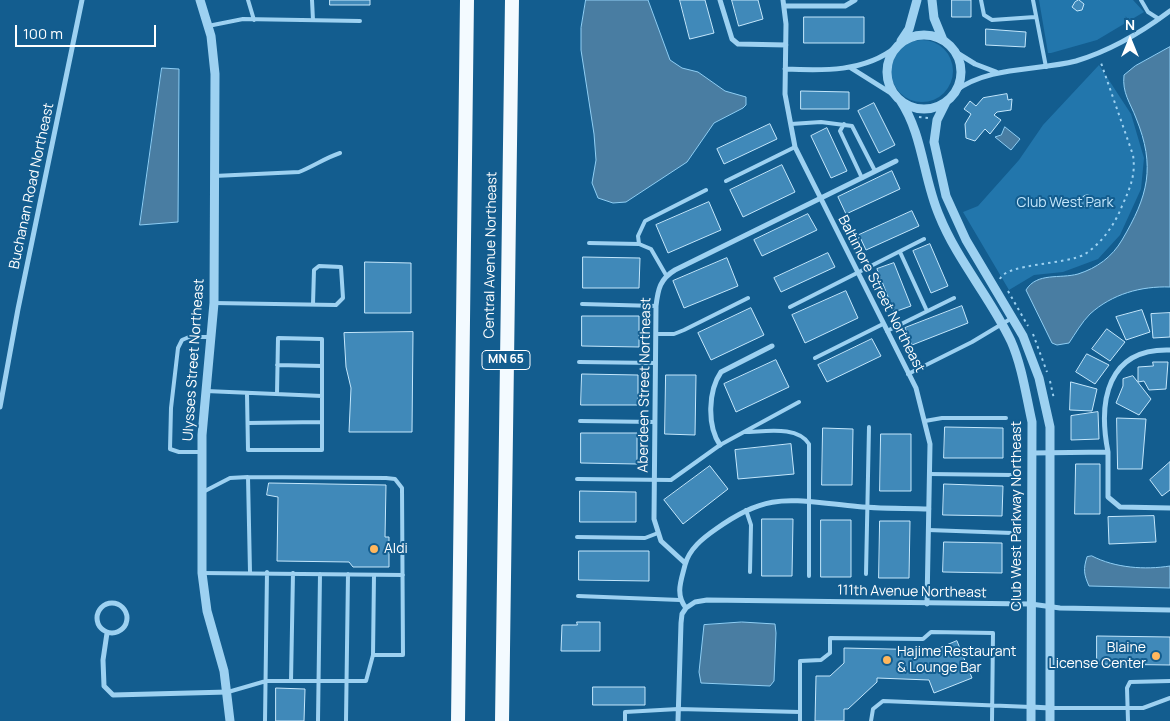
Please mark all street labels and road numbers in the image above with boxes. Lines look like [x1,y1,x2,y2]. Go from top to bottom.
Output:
street label: Buchanan Road Northeast [6,101,58,271]
street label: Central Avenue Northeast [481,171,501,339]
street label: Baltimore Street Northeast [834,213,928,375]
street label: Ulysses Street Northeast [180,278,208,442]
street label: Aberdeen Street Northeast [635,297,655,473]
road number: MN 65 [482,350,530,370]
street label: Club West Parkway Northeast [1009,421,1025,611]
street label: 111th Avenue Northeast [837,582,987,602]

